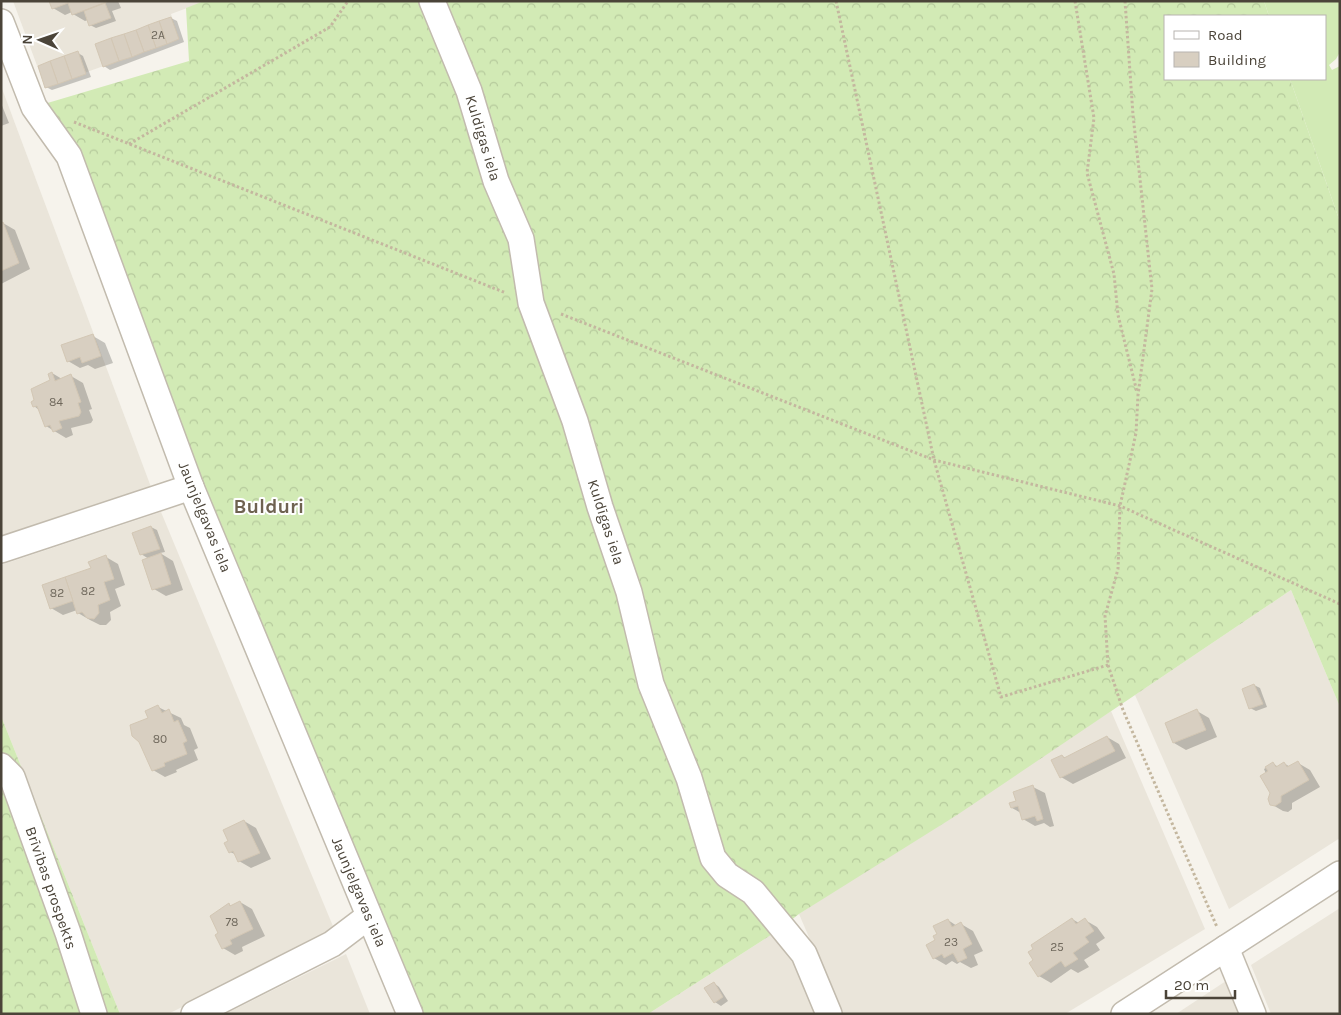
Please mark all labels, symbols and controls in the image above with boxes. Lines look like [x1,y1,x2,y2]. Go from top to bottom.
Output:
north arrow [15,15,65,65]
legend [1164,15,1326,80]
text: Road [1208,26,1243,44]
house number: 2A [151,28,165,42]
text: N [19,34,36,45]
text: Building [1208,51,1266,69]
street label: Kuldīgas iela [461,93,505,183]
house number: 84 [49,395,63,409]
street label: Jaunjelgavas iela [175,459,235,575]
street label: Kuldīgas iela [584,477,628,567]
district label: Bulduri [234,495,304,518]
house number: 82 [81,584,95,598]
house number: 82 [50,586,64,600]
house number: 80 [153,732,167,746]
street label: Brīvības prospekts [22,824,80,952]
street label: Jaunjelgavas iela [328,834,390,950]
house number: 78 [225,915,239,929]
house number: 23 [944,935,958,949]
house number: 25 [1050,940,1064,954]
scale bar [1166,968,1235,1000]
text: 20 m [1174,976,1209,994]

